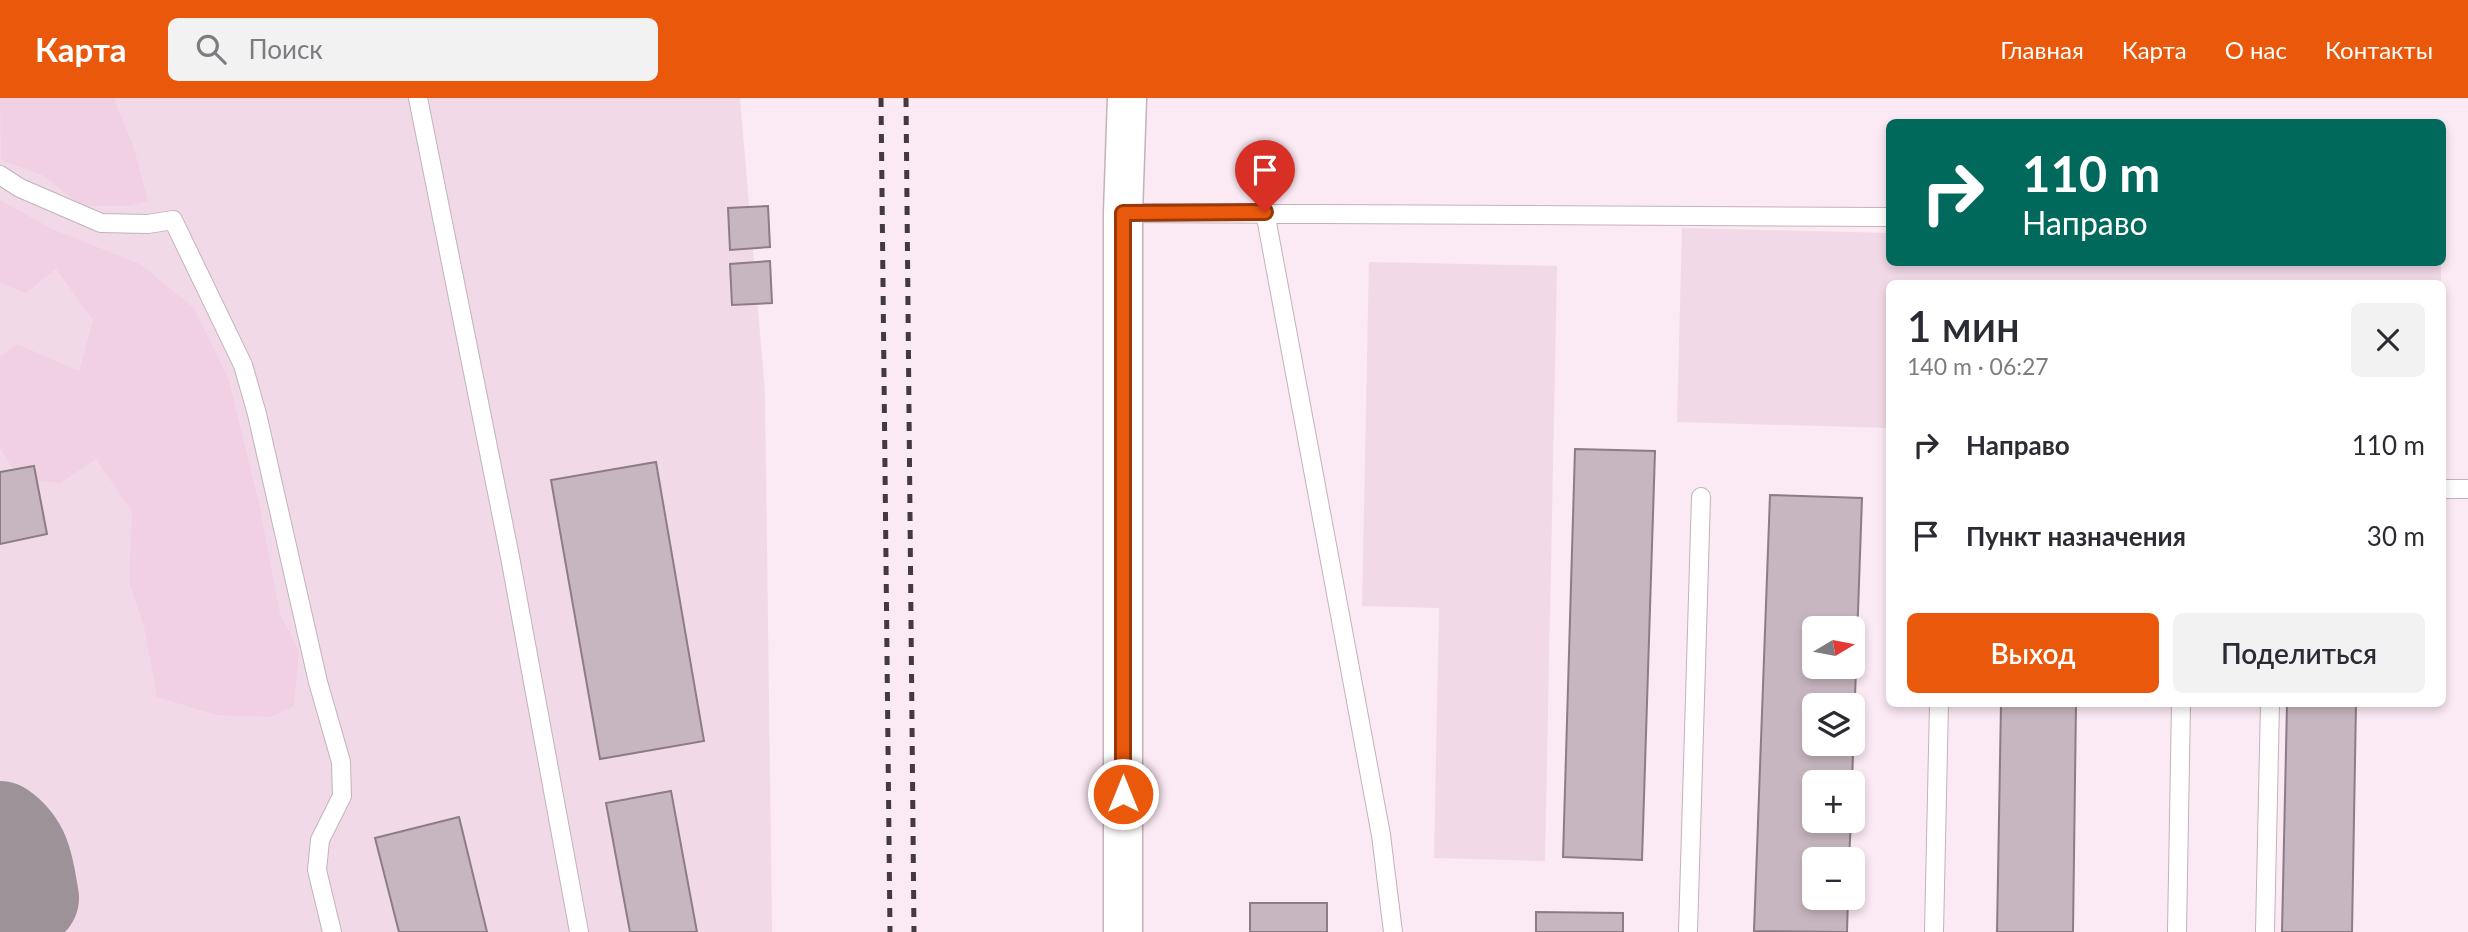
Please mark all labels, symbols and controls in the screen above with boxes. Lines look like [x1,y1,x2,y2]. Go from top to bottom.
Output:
search box [168,18,658,81]
text: Карта [35,29,126,69]
icon: search [192,30,230,68]
text: Поиск [248,33,323,65]
text: Главная [2000,35,2084,64]
text: Карта [2122,35,2187,64]
text: О нас [2225,35,2287,64]
text: Контакты [2325,35,2433,64]
pin [1235,140,1295,212]
text: 110 m [2022,144,2160,202]
icon: right [1907,147,1998,238]
icon: arrive [1246,151,1284,189]
text: Направо [2022,203,2148,242]
text: 1 мин [1907,301,2020,351]
button: close [2351,303,2425,377]
text: 140 m · 06:27 [1907,352,2049,380]
icon: right [1907,426,1945,464]
text: Направо [1966,429,2070,461]
text: 110 m [2352,429,2425,461]
icon: arrive [1907,517,1945,555]
text: Пункт назначения [1966,520,2186,552]
text: 30 m [2367,520,2425,552]
button: Выход [1907,613,2159,693]
button: Поделиться [2173,613,2425,693]
north arrow [1802,616,1866,679]
map controls [1802,616,1865,910]
button: layers [1802,693,1865,756]
position arrow [1086,757,1160,831]
button: + [1802,770,1865,833]
button: − [1802,847,1865,910]

